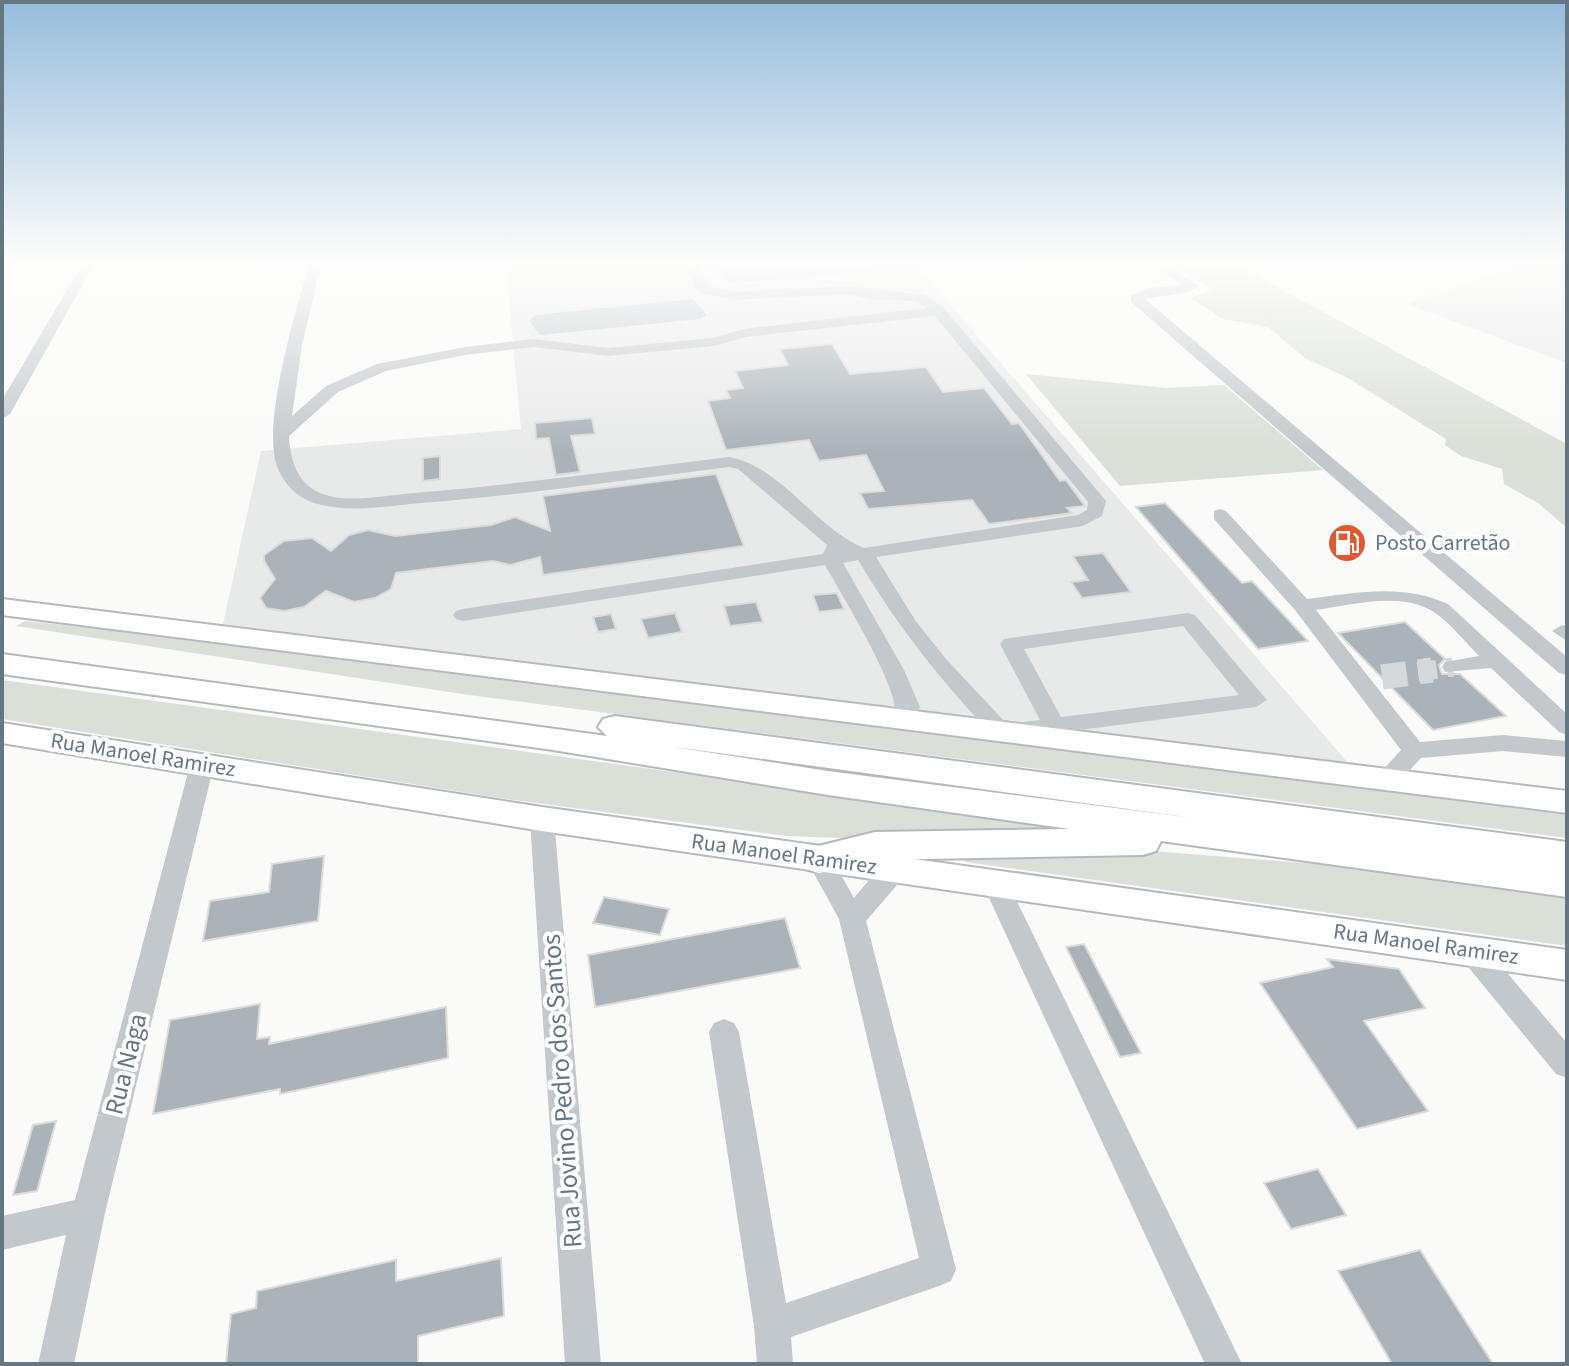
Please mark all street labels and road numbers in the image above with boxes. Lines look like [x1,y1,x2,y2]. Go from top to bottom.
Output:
street label: Rua Manoel Ramirez [48,725,238,785]
street label: Rua Manoel Ramirez [689,825,879,883]
street label: Rua Manoel Ramirez [1331,915,1521,973]
street label: Rua Jovino Pedro dos Santos [533,933,591,1249]
street label: Rua Naga [96,1010,156,1118]

